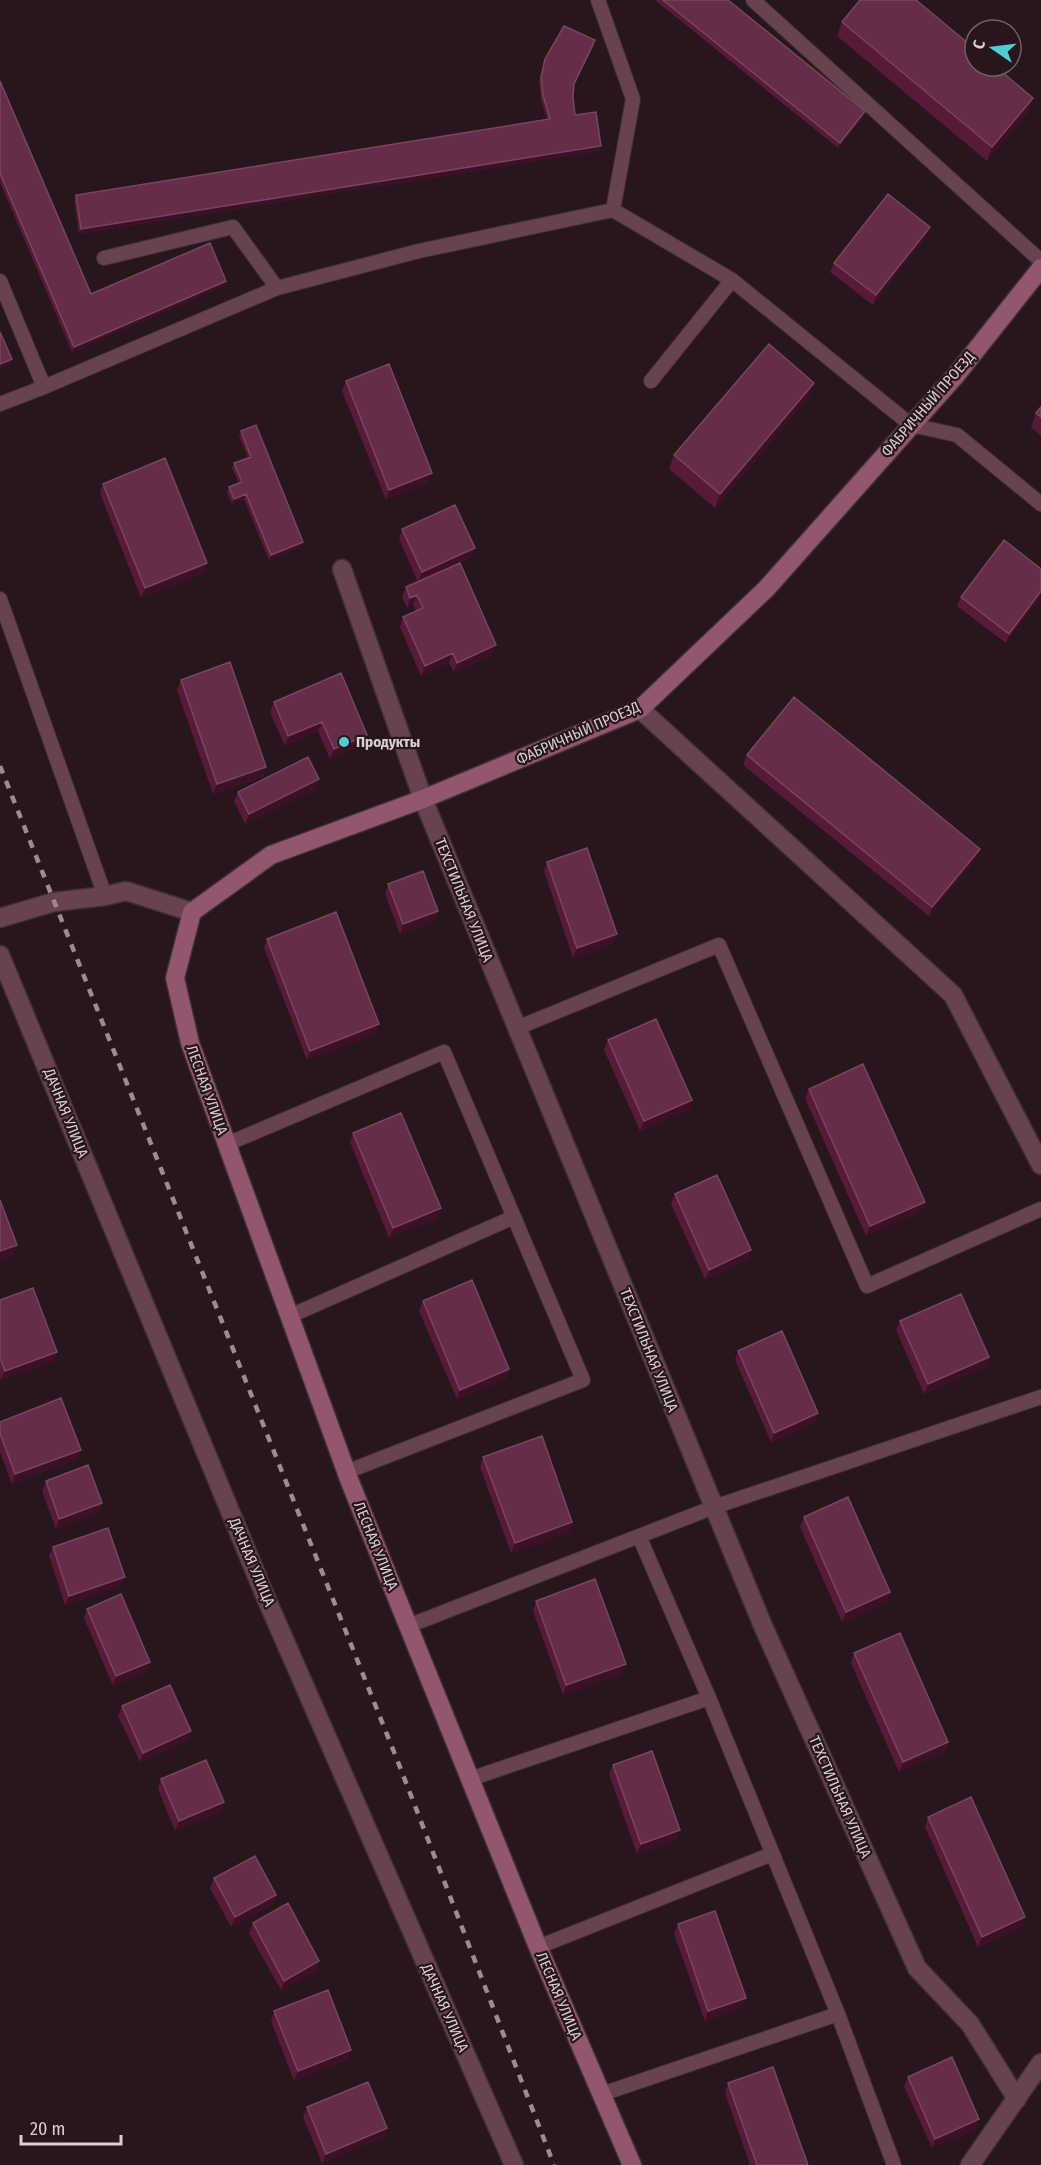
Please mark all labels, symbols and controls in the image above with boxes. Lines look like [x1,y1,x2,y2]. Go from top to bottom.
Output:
north arrow [963,18,1023,78]
text: С [969,38,989,51]
street label: ФАБРИЧНЫЙ ПРОЕЗД [877,348,979,460]
street label: ФАБРИЧНЫЙ ПРОЕЗД [513,698,643,768]
place label: Продукты [356,733,420,751]
marker: Продукты [337,735,351,749]
street label: ТЕХСТИЛЬНАЯ УЛИЦА [431,836,497,965]
street label: ЛЕСНАЯ УЛИЦА [182,1043,232,1137]
street label: ДАЧНАЯ УЛИЦА [40,1065,92,1160]
street label: ТЕХСТИЛЬНАЯ УЛИЦА [616,1286,682,1415]
street label: ЛЕСНАЯ УЛИЦА [350,1499,402,1593]
street label: ДАЧНАЯ УЛИЦА [225,1514,279,1609]
street label: ТЕХСТИЛЬНАЯ УЛИЦА [805,1733,875,1861]
street label: ЛЕСНАЯ УЛИЦА [532,1949,586,2043]
street label: ДАЧНАЯ УЛИЦА [417,1960,473,2055]
scale bar [21,2108,122,2146]
text: 20 m [30,2118,65,2140]

